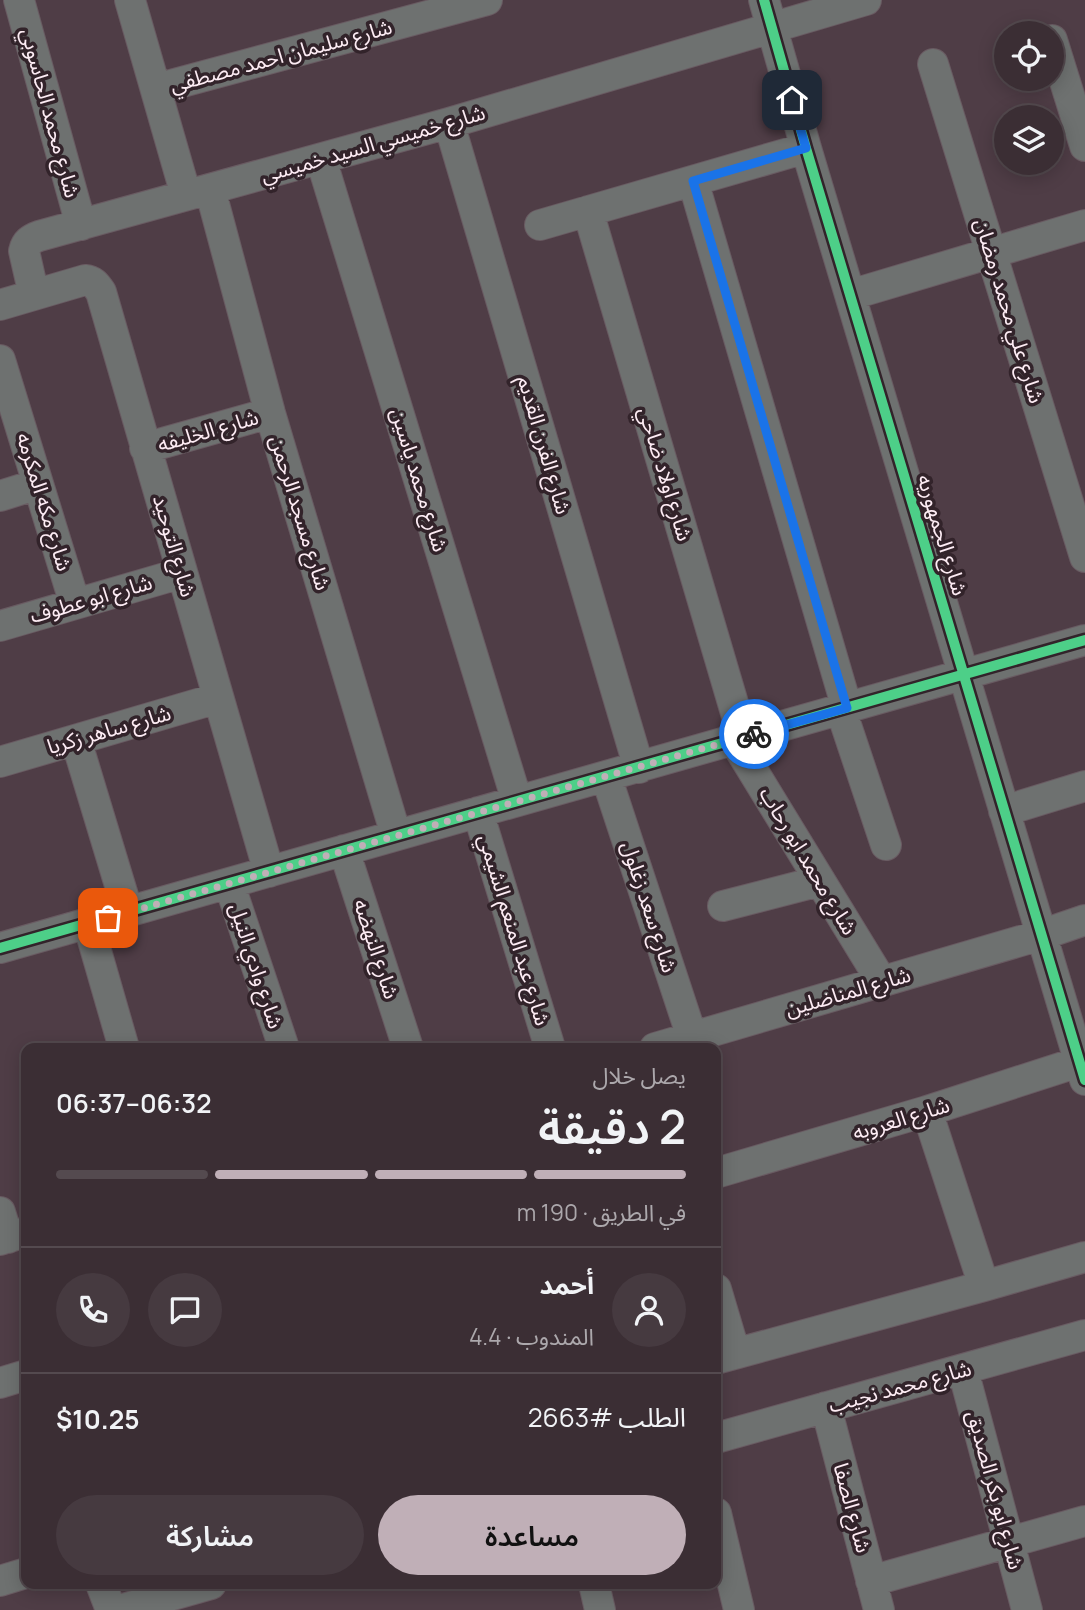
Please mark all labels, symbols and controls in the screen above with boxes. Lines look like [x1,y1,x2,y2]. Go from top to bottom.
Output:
street label: شارع سليمان احمد مصطفي [166,12,396,101]
map controls [994,21,1064,175]
button: locate [994,21,1064,91]
street label: شارع محمد الحاسوبي [12,25,87,201]
pin [762,70,822,130]
icon: home [773,81,811,119]
street label: شارع خميسي السيد خميسي [257,98,489,191]
button: layers [994,105,1064,175]
street label: شارع علي محمد رمضان [966,215,1051,407]
street label: شارع الفرن القديم [510,372,578,518]
street label: شارع الخليفه [154,402,262,460]
street label: شارع اولاد ضاحي [630,403,700,545]
street label: شارع محمد ياسين [383,404,455,556]
street label: شارع مكه المكرمه [9,429,79,575]
street label: شارع مسجد الرحمن [262,432,338,594]
street label: شارع الجمهوريه [909,471,975,599]
street label: شارع التوحيد [145,492,203,600]
street label: شارع ابو عطوف [26,567,156,631]
street label: شارع ساهر زكريا [43,698,175,762]
courier [719,699,789,769]
icon: bike [735,715,773,753]
street label: شارع محمد ابو رحاب [752,781,864,941]
street label: شارع عبد المنعم الشيمي [470,831,557,1030]
street label: شارع سعد زغلول [614,837,684,977]
pin [78,888,138,948]
street label: شارع النهضه [346,895,406,1003]
icon: bag [89,899,127,937]
street label: شارع وادي النيل [221,899,290,1033]
street label: شارع المناضلين [782,960,914,1024]
text: يصل خلال [593,1059,686,1091]
text: 06:32–06:37 [56,1085,211,1121]
street label: شارع العروبه [849,1090,953,1148]
text: 2 دقيقة [538,1095,686,1158]
text: في الطريق · 190 m [517,1196,686,1228]
text: أحمد [540,1266,594,1302]
button: phone [56,1273,130,1347]
button: chat [148,1273,222,1347]
button: person [612,1273,686,1347]
text: المندوب · 4.4 [469,1320,594,1352]
street label: شارع محمد نجيب [825,1354,975,1420]
text: الطلب #2663 [528,1399,686,1435]
text: $10.25 [56,1401,139,1437]
street label: شارع ابو بكر الصديق [959,1407,1031,1573]
street label: شارع الصفا [826,1460,878,1556]
button: مشاركة [56,1495,364,1575]
button: مساعدة [378,1495,686,1575]

